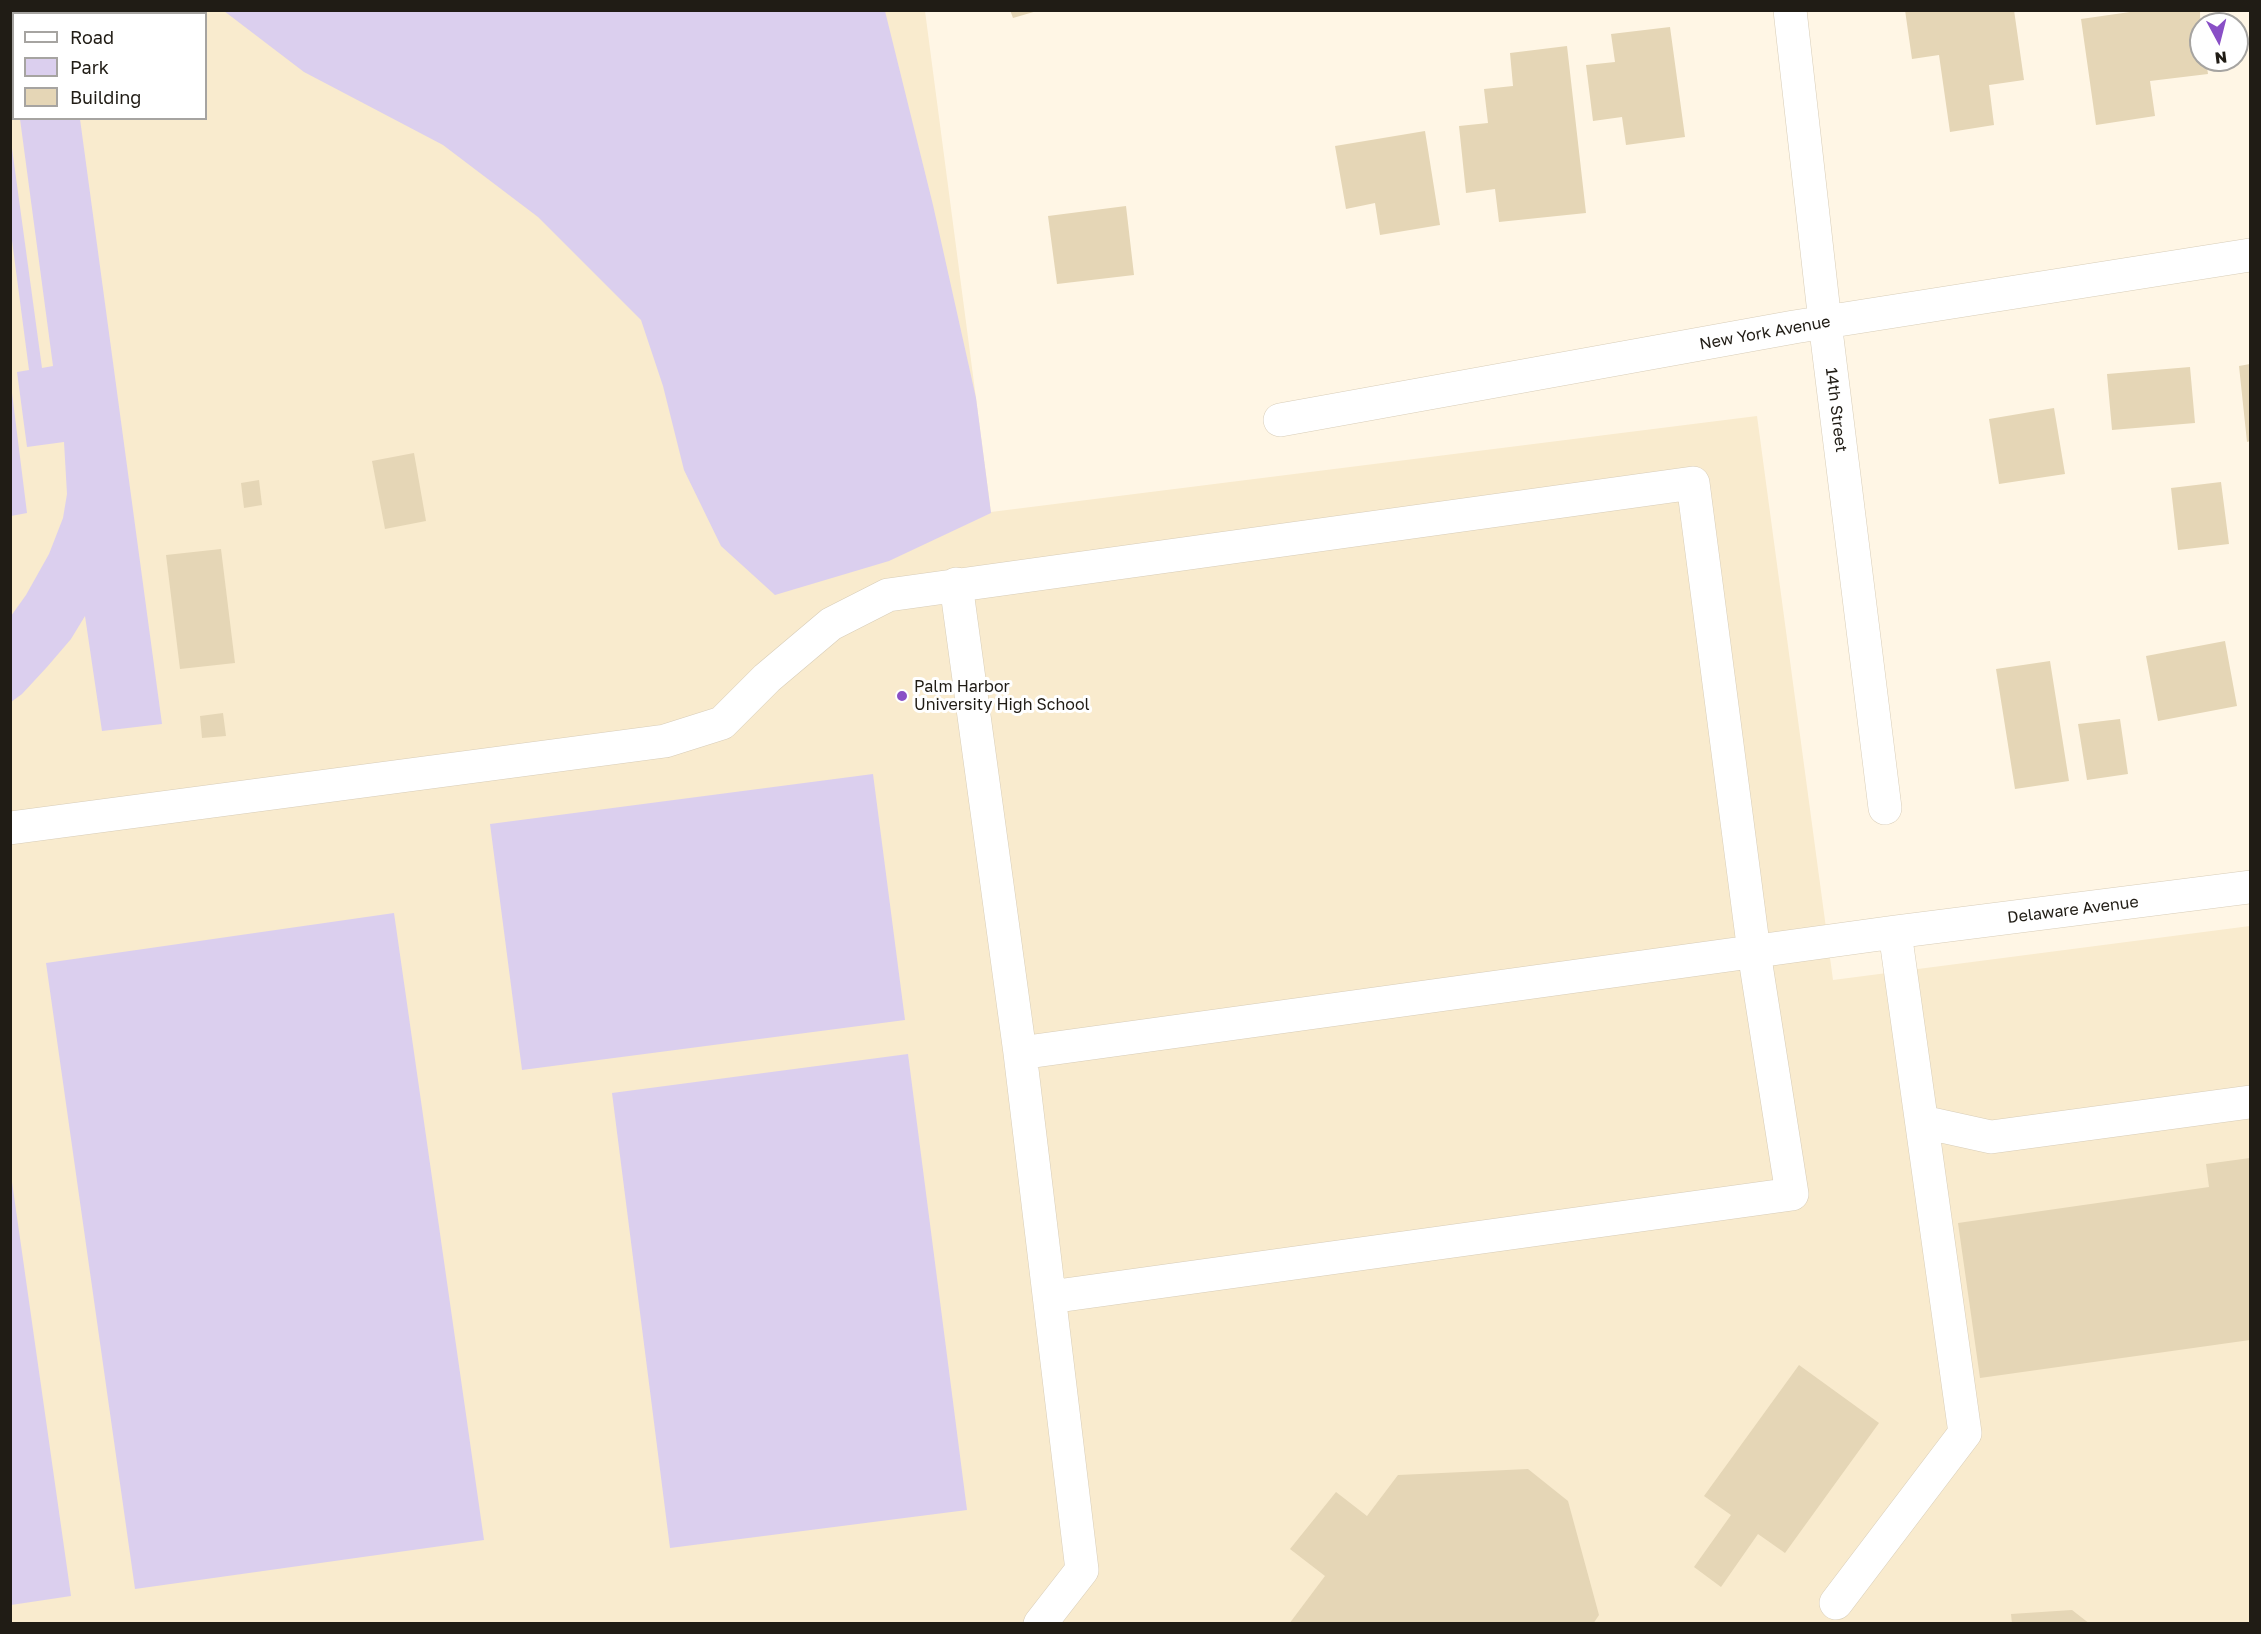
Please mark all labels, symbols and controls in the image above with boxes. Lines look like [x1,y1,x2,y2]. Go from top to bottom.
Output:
legend [12,12,207,120]
north arrow [2189,12,2249,72]
text: Road [70,26,114,48]
text: N [2214,47,2228,69]
text: Park [70,56,109,78]
text: Building [70,86,141,108]
street label: New York Avenue [1698,312,1832,354]
street label: 14th Street [1821,367,1851,453]
place label: Palm Harbor University High School [914,677,1090,715]
marker: Palm Harbor University High School [895,689,909,703]
street label: Delaware Avenue [2006,892,2140,928]

